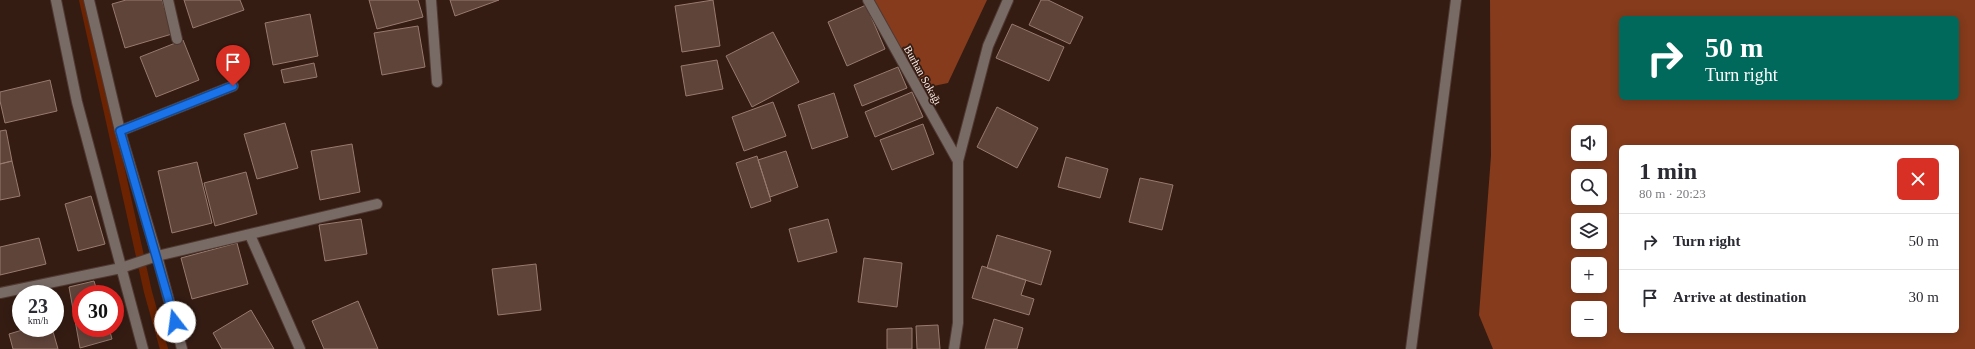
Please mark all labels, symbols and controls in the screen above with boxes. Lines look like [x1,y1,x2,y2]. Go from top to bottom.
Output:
icon: right [1639,32,1691,84]
text: 50 m [1705,32,1763,63]
street label: Burhan Sokağı [902,43,944,107]
pin [216,45,250,86]
icon: arrive [222,51,244,73]
text: Turn right [1705,65,1778,85]
map controls [1571,125,1607,337]
button: sound [1571,125,1607,161]
text: 1 min [1639,158,1697,184]
button: close [1897,158,1939,200]
button: search [1571,169,1607,205]
text: 80 m · 20:23 [1639,186,1706,201]
button: layers [1571,213,1607,249]
icon: right [1639,231,1661,253]
text: Turn right [1673,233,1740,249]
text: 50 m [1909,233,1939,249]
button: + [1571,257,1607,293]
speed limit sign: 30 [72,285,124,337]
icon: arrive [1639,287,1661,309]
text: Arrive at destination [1673,289,1806,305]
text: 30 m [1909,289,1939,305]
text: 23 [28,295,48,317]
position arrow [154,301,196,343]
button: − [1571,301,1607,337]
text: km/h [28,315,48,326]

